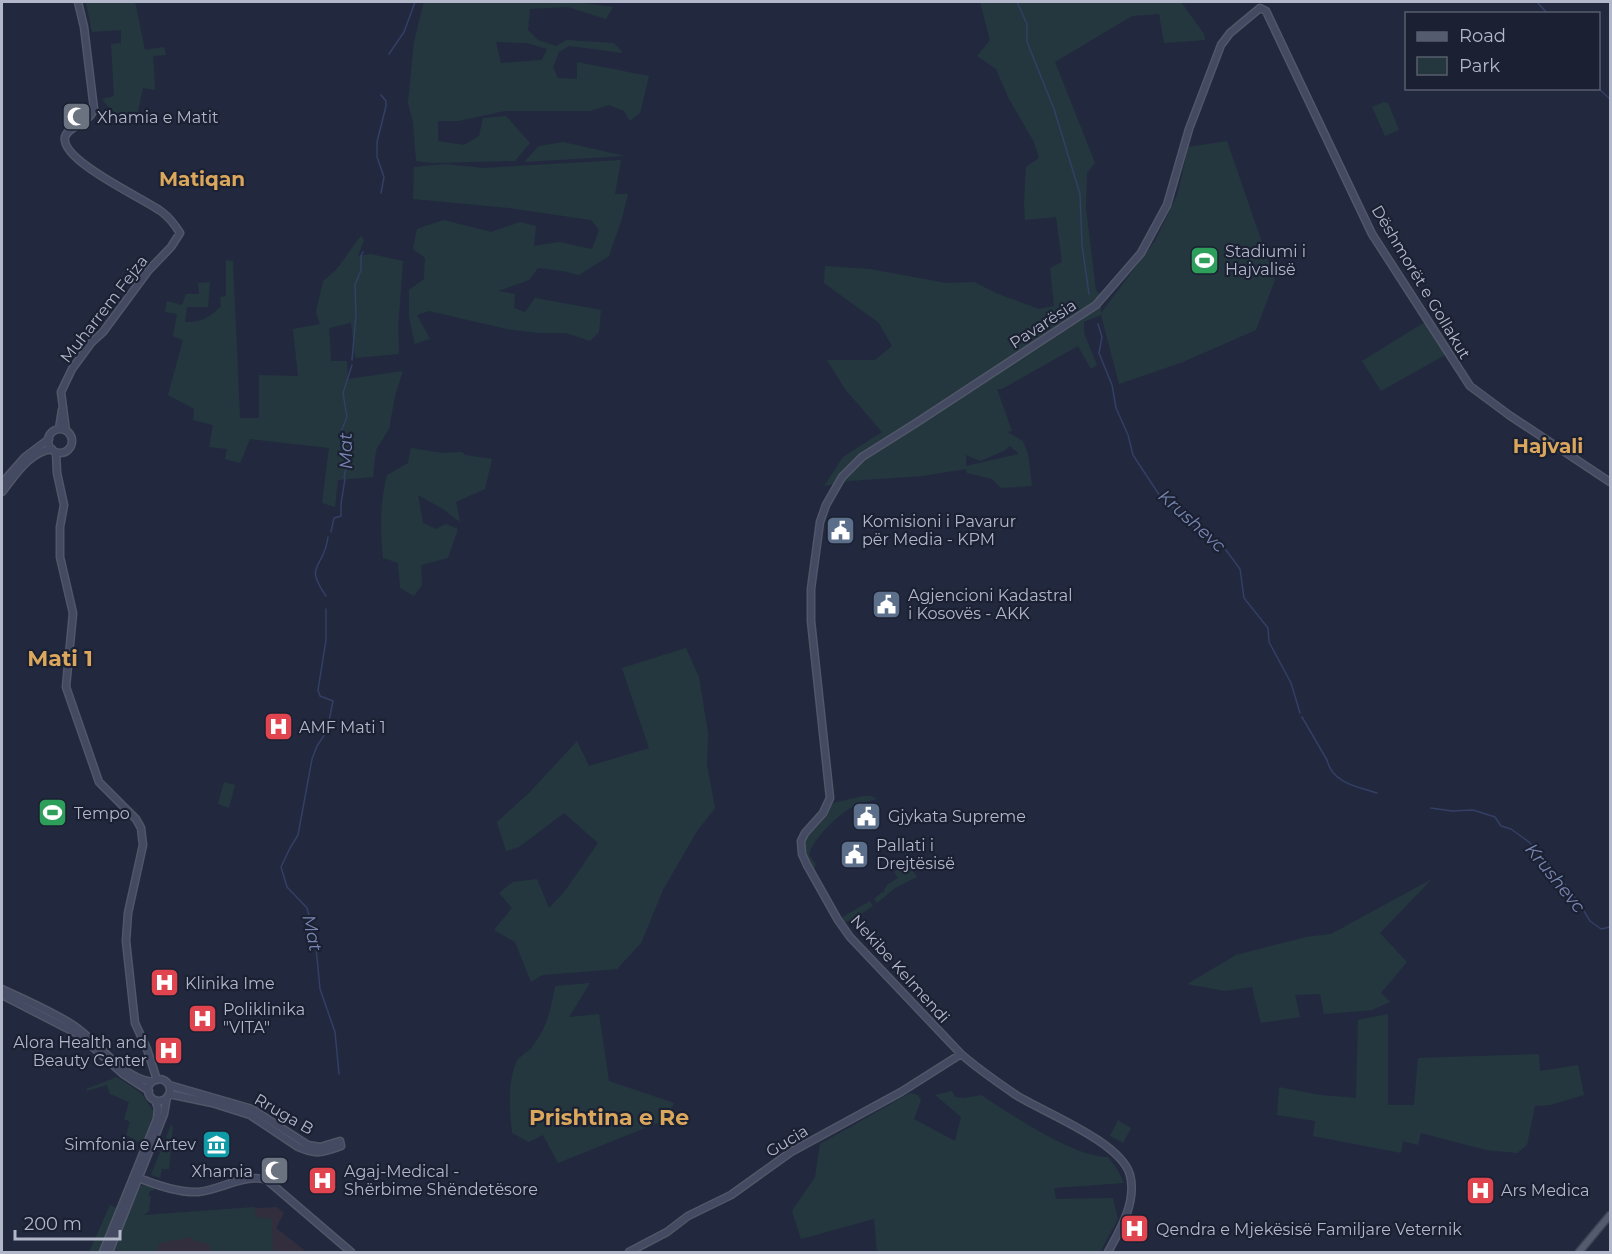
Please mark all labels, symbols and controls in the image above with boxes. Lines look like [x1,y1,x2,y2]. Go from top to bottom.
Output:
legend [1405,12,1600,90]
text: Road [1459,25,1506,47]
text: Park [1459,55,1500,77]
mosque icon: Xhamia e Matit [60,101,92,133]
place label: Xhamia e Matit [97,108,219,127]
district label: Matiqan [159,167,245,191]
street label: Dëshmorët e Gollakut [1368,202,1475,363]
place label: Stadiumi i Hajvalisë [1225,242,1306,279]
sports icon: Stadiumi i Hajvalisë [1188,244,1220,276]
street label: Muharrem Fejza [56,252,152,366]
street label: Pavarësia [1006,295,1080,353]
water label: Mat [335,432,357,470]
district label: Hajvali [1513,434,1583,458]
water label: Krushevc [1154,485,1230,557]
place label: Komisioni i Pavarur për Media - KPM [862,512,1016,549]
public building icon: Komisioni i Pavarur për Media - KPM [825,514,857,546]
place label: Agjencioni Kadastral i Kosovës - AKK [908,586,1072,623]
public building icon: Agjencioni Kadastral i Kosovës - AKK [871,588,903,620]
district label: Mati 1 [27,645,93,672]
hospital icon: AMF Mati 1 [262,711,294,743]
place label: AMF Mati 1 [299,718,386,737]
sports icon: Tempo [37,797,69,829]
public building icon: Gjykata Supreme [851,800,883,832]
place label: Tempo [74,804,130,823]
place label: Gjykata Supreme [888,807,1026,826]
place label: Pallati i Drejtësisë [876,836,955,873]
public building icon: Pallati i Drejtësisë [839,838,871,870]
water label: Krushevc [1520,839,1590,917]
street label: Nekibe Kelmendi [846,911,954,1027]
water label: Mat [297,913,327,954]
hospital icon: Klinika Ime [148,967,180,999]
place label: Klinika Ime [185,974,275,993]
place label: Poliklinika "VITA" [223,1000,305,1037]
hospital icon: Poliklinika "VITA" [186,1002,218,1034]
place label: Alora Health and Beauty Center [13,1033,147,1070]
hospital icon: Alora Health and Beauty Center [152,1035,184,1067]
street label: Rruga B [251,1089,317,1139]
district label: Prishtina e Re [529,1104,689,1131]
street label: Gucia [762,1121,812,1161]
museum icon: Simfonia e Artev [201,1128,233,1160]
place label: Simfonia e Artev [64,1135,196,1154]
mosque icon: Xhamia [258,1155,290,1187]
place label: Xhamia [192,1162,253,1181]
place label: Agaj-Medical - Shërbime Shëndetësore [344,1162,538,1199]
hospital icon: Agaj-Medical - Shërbime Shëndetësore [307,1164,339,1196]
hospital icon: Ars Medica [1464,1174,1496,1206]
place label: Ars Medica [1501,1181,1589,1200]
scale bar [15,1203,120,1241]
text: 200 m [24,1213,82,1235]
hospital icon: Qendra e Mjekësisë Familjare Veternik [1119,1213,1151,1245]
place label: Qendra e Mjekësisë Familjare Veternik [1156,1220,1462,1239]

